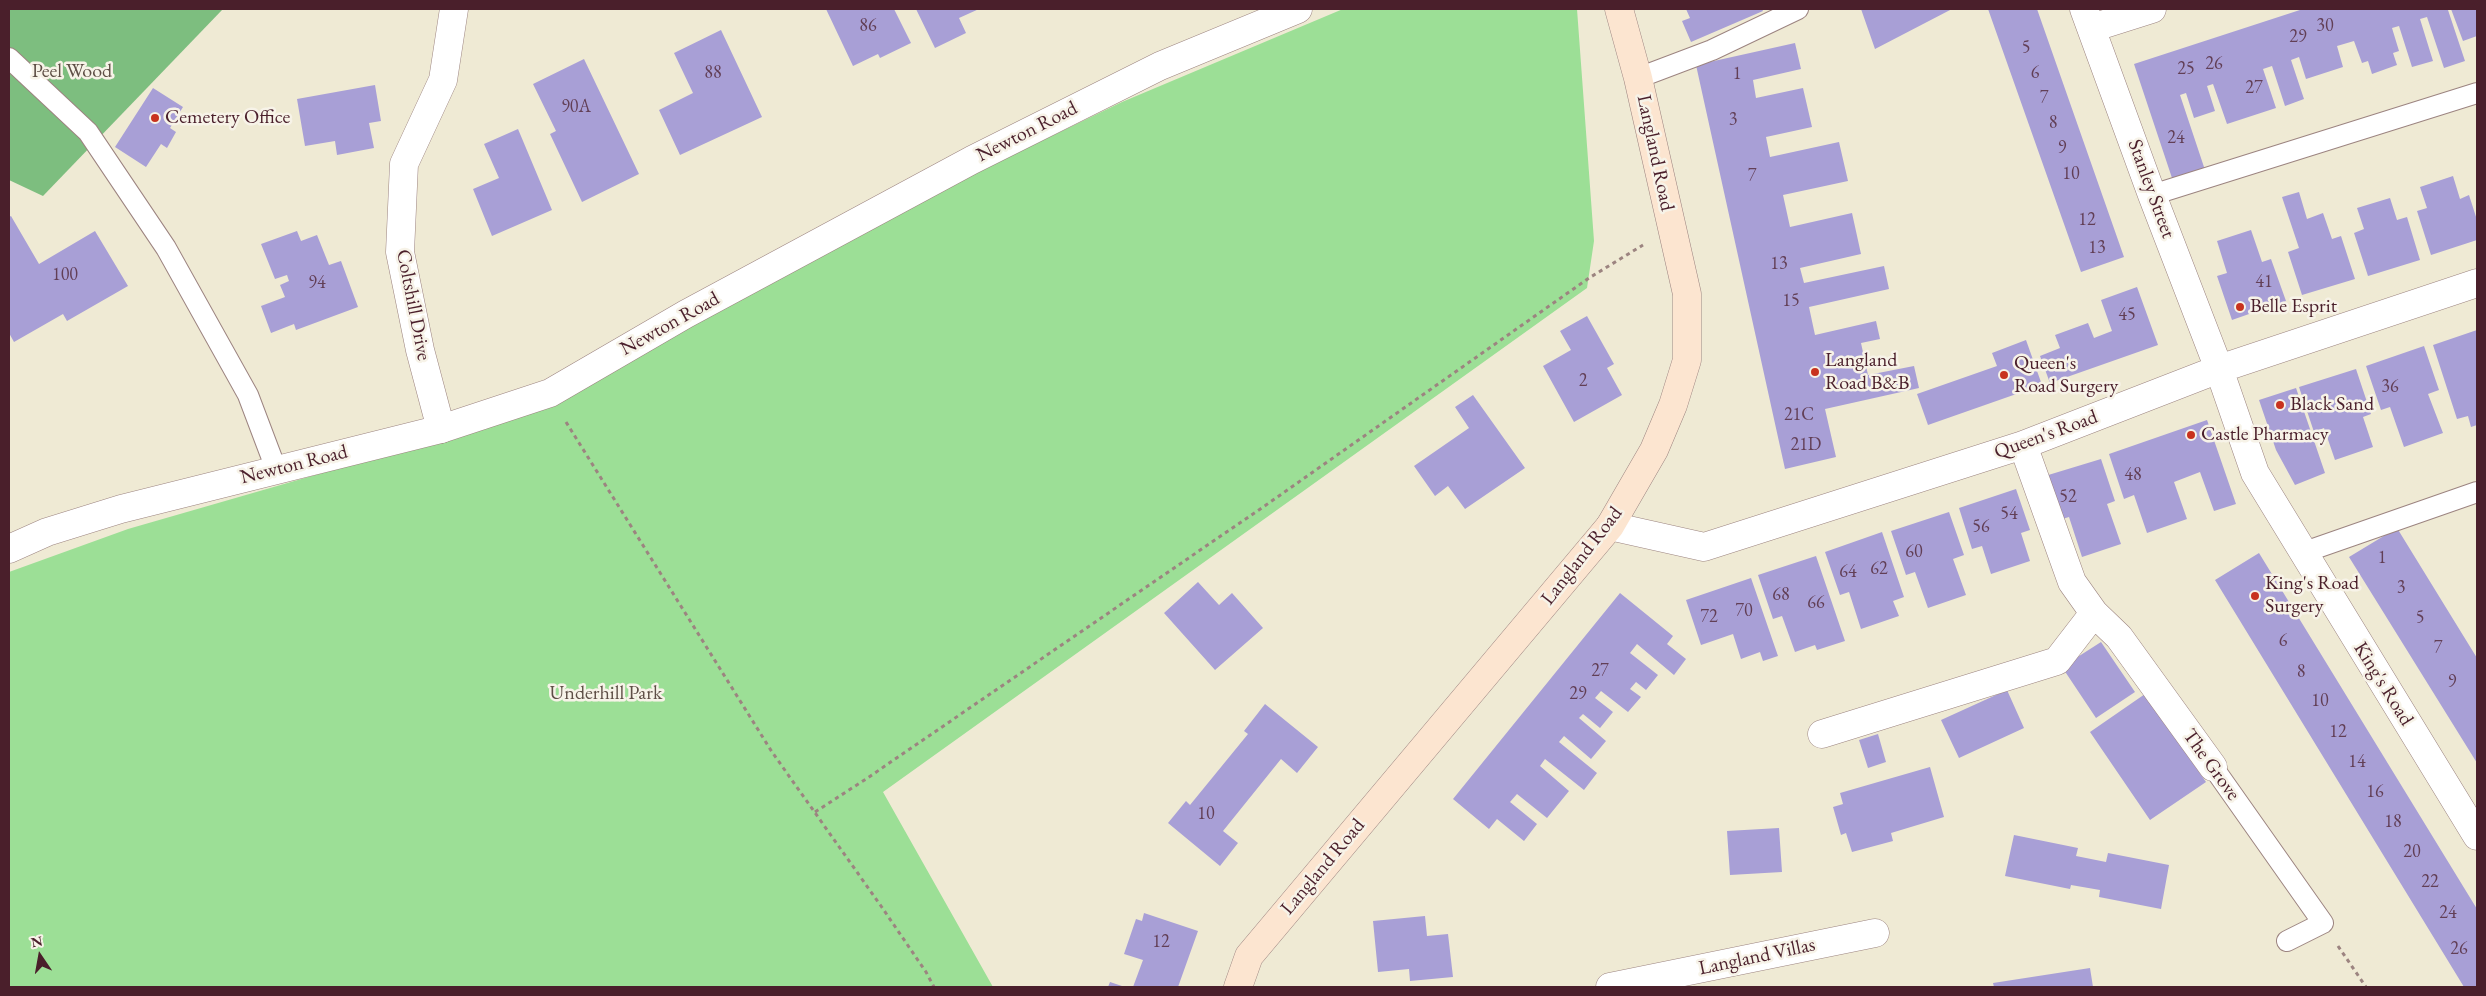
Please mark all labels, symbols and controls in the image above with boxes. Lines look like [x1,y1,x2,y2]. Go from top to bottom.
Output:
house number: 86 [859,15,877,37]
house number: 30 [2316,15,2334,37]
house number: 29 [2289,26,2307,48]
house number: 5 [2022,37,2030,59]
house number: 26 [2205,53,2223,75]
house number: 25 [2177,58,2195,80]
park label: Peel Wood [32,60,112,84]
house number: 88 [704,62,722,84]
house number: 6 [2031,62,2039,84]
house number: 1 [1733,63,1741,85]
house number: 27 [2245,77,2263,99]
house number: 7 [2040,87,2048,109]
street label: Langland Road [1631,93,1679,213]
house number: 90A [561,96,591,118]
street label: Newton Road [973,96,1081,168]
place label: Cemetery Office [165,106,290,130]
house number: 3 [1729,109,1737,131]
marker: Cemetery Office [149,112,161,124]
house number: 8 [2049,112,2057,134]
house number: 24 [2167,127,2185,149]
street label: Stanley Street [2122,136,2180,242]
house number: 9 [2058,137,2066,159]
house number: 10 [2062,163,2080,185]
house number: 7 [1748,165,1756,187]
house number: 12 [2078,209,2096,231]
house number: 13 [2088,237,2106,259]
street label: Coltshill Drive [390,247,436,363]
house number: 13 [1770,253,1788,275]
house number: 100 [52,264,78,286]
house number: 41 [2255,271,2273,293]
house number: 94 [308,272,326,294]
street label: Newton Road [616,287,724,361]
house number: 15 [1782,290,1800,312]
place label: Belle Esprit [2250,295,2337,319]
marker: Belle Esprit [2234,301,2246,313]
house number: 45 [2118,304,2136,326]
place label: Langland Road B&B [1825,349,1909,396]
place label: Queen's Road Surgery [2014,352,2118,399]
marker: Langland Road B&B [1809,366,1821,378]
marker: Queen's Road Surgery [1998,369,2010,381]
house number: 2 [1579,370,1587,392]
house number: 36 [2381,376,2399,398]
place label: Black Sand [2290,393,2374,417]
marker: Black Sand [2274,399,2286,411]
house number: 21C [1784,404,1814,426]
street label: Queen's Road [1991,405,2101,465]
place label: Castle Pharmacy [2201,423,2329,447]
marker: Castle Pharmacy [2185,429,2197,441]
house number: 21D [1791,434,1821,456]
street label: Newton Road [238,440,350,490]
house number: 48 [2124,464,2142,486]
house number: 52 [2059,486,2077,508]
street label: Langland Road [1536,502,1628,610]
house number: 54 [2000,503,2018,525]
house number: 56 [1972,516,1990,538]
house number: 60 [1905,541,1923,563]
house number: 1 [2378,547,2386,569]
house number: 62 [1870,558,1888,580]
house number: 64 [1839,561,1857,583]
place label: King's Road Surgery [2265,572,2359,619]
house number: 3 [2397,577,2405,599]
house number: 68 [1772,584,1790,606]
marker: King's Road Surgery [2249,590,2261,602]
house number: 66 [1807,592,1825,614]
house number: 70 [1735,600,1753,622]
house number: 72 [1700,606,1718,628]
house number: 5 [2416,607,2424,629]
house number: 6 [2279,630,2287,652]
house number: 7 [2434,637,2442,659]
street label: King's Road [2348,638,2418,730]
house number: 27 [1591,660,1609,682]
house number: 8 [2297,661,2305,683]
house number: 9 [2448,671,2456,693]
park label: Underhill Park [550,682,662,706]
house number: 29 [1569,683,1587,705]
house number: 10 [2311,690,2329,712]
house number: 12 [2329,721,2347,743]
street label: The Grove [2177,725,2245,805]
house number: 14 [2348,751,2366,773]
house number: 16 [2366,781,2384,803]
house number: 10 [1197,803,1215,825]
house number: 18 [2384,811,2402,833]
street label: Langland Road [1276,814,1370,920]
house number: 20 [2403,841,2421,863]
house number: 22 [2421,871,2439,893]
house number: 24 [2439,902,2457,924]
north arrow [15,931,65,981]
text: N [29,931,44,951]
house number: 12 [1152,931,1170,953]
street label: Langland Villas [1697,933,1817,981]
house number: 26 [2450,938,2468,960]

